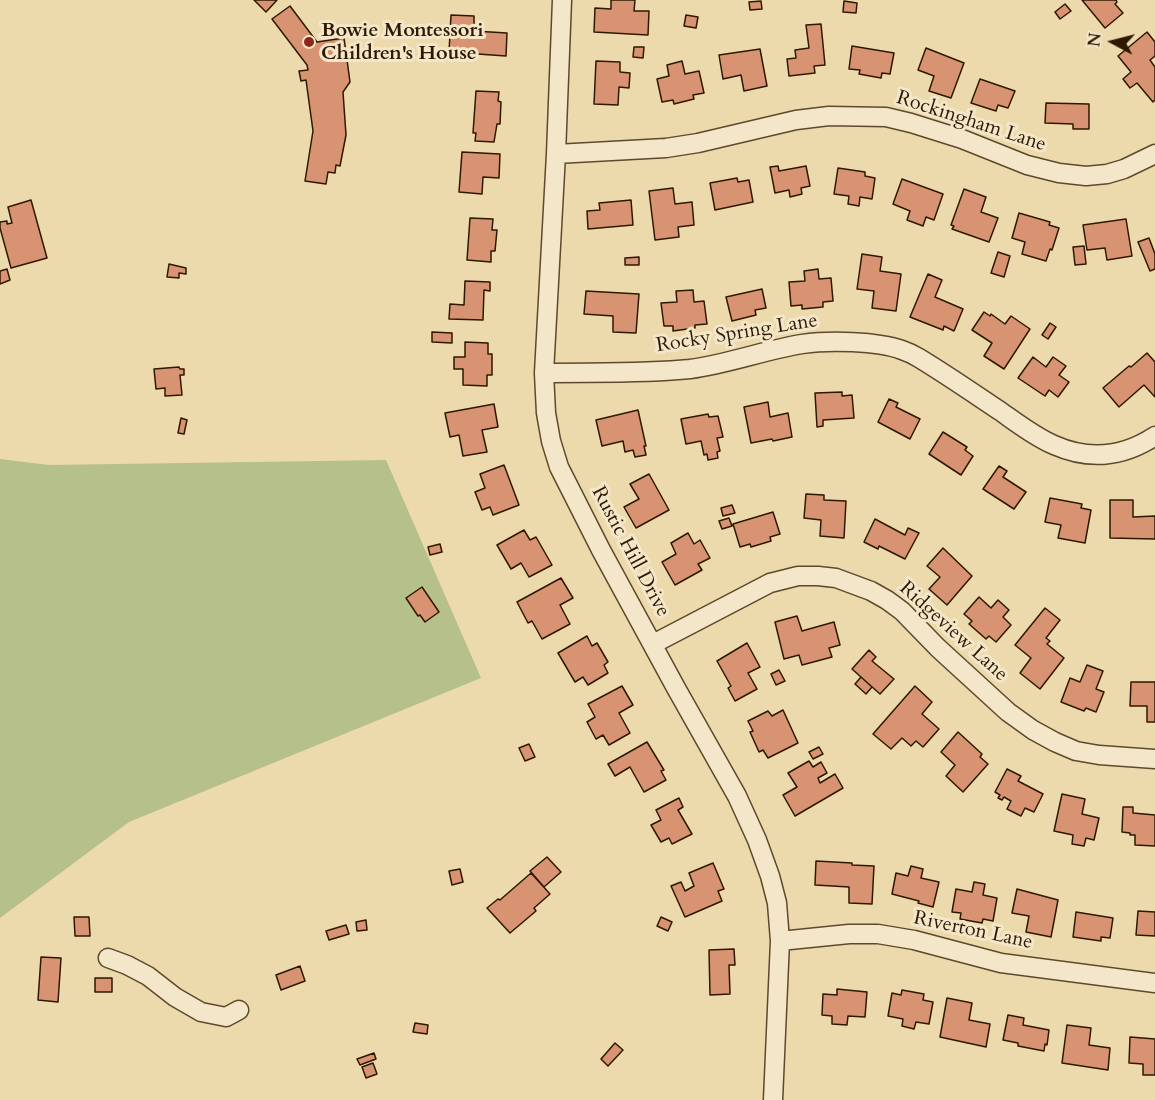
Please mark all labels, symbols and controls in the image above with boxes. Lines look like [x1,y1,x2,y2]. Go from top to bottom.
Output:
north arrow [1083,12,1143,72]
place label: Bowie Montessori Children's House [321,19,484,66]
text: N [1083,32,1107,48]
marker: Bowie Montessori Children's House [302,35,316,49]
street label: Rockingham Lane [893,87,1049,157]
street label: Rocky Spring Lane [655,309,819,359]
street label: Rustic Hill Drive [586,483,674,621]
street label: Ridgeview Lane [894,577,1012,687]
street label: Riverton Lane [911,907,1035,955]

